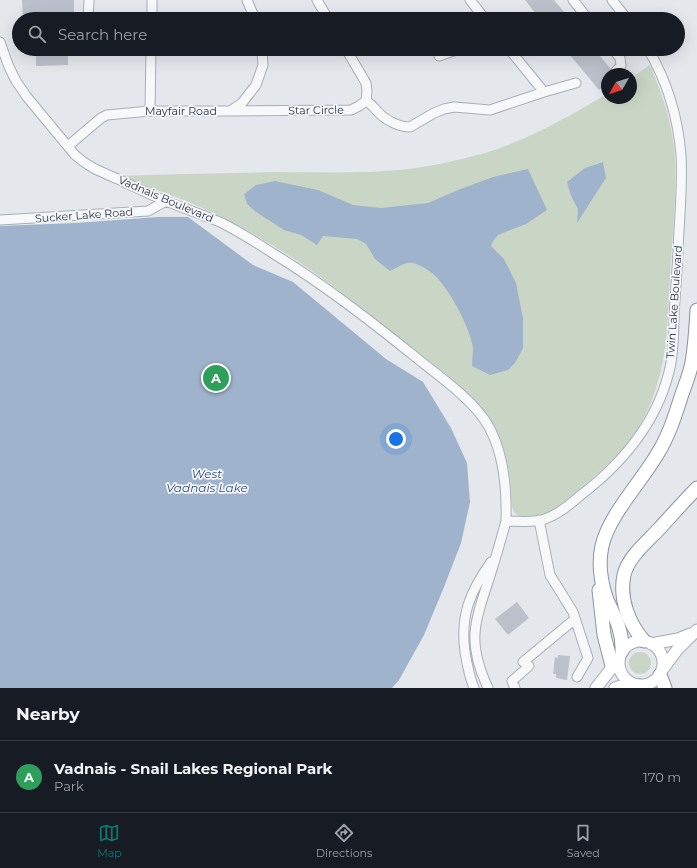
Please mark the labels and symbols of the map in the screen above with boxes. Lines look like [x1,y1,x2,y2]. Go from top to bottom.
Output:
north arrow [601,68,637,104]
street label: Star Circle [288,103,344,117]
street label: Mayfair Road [145,104,217,118]
street label: Vadnais Boulevard [116,173,216,225]
street label: Sucker Lake Road [35,205,133,225]
street label: Twin Lake Boulevard [663,245,685,359]
pin: A [203,363,229,393]
your location [386,429,406,449]
water label: West Vadnais Lake [166,466,248,495]

